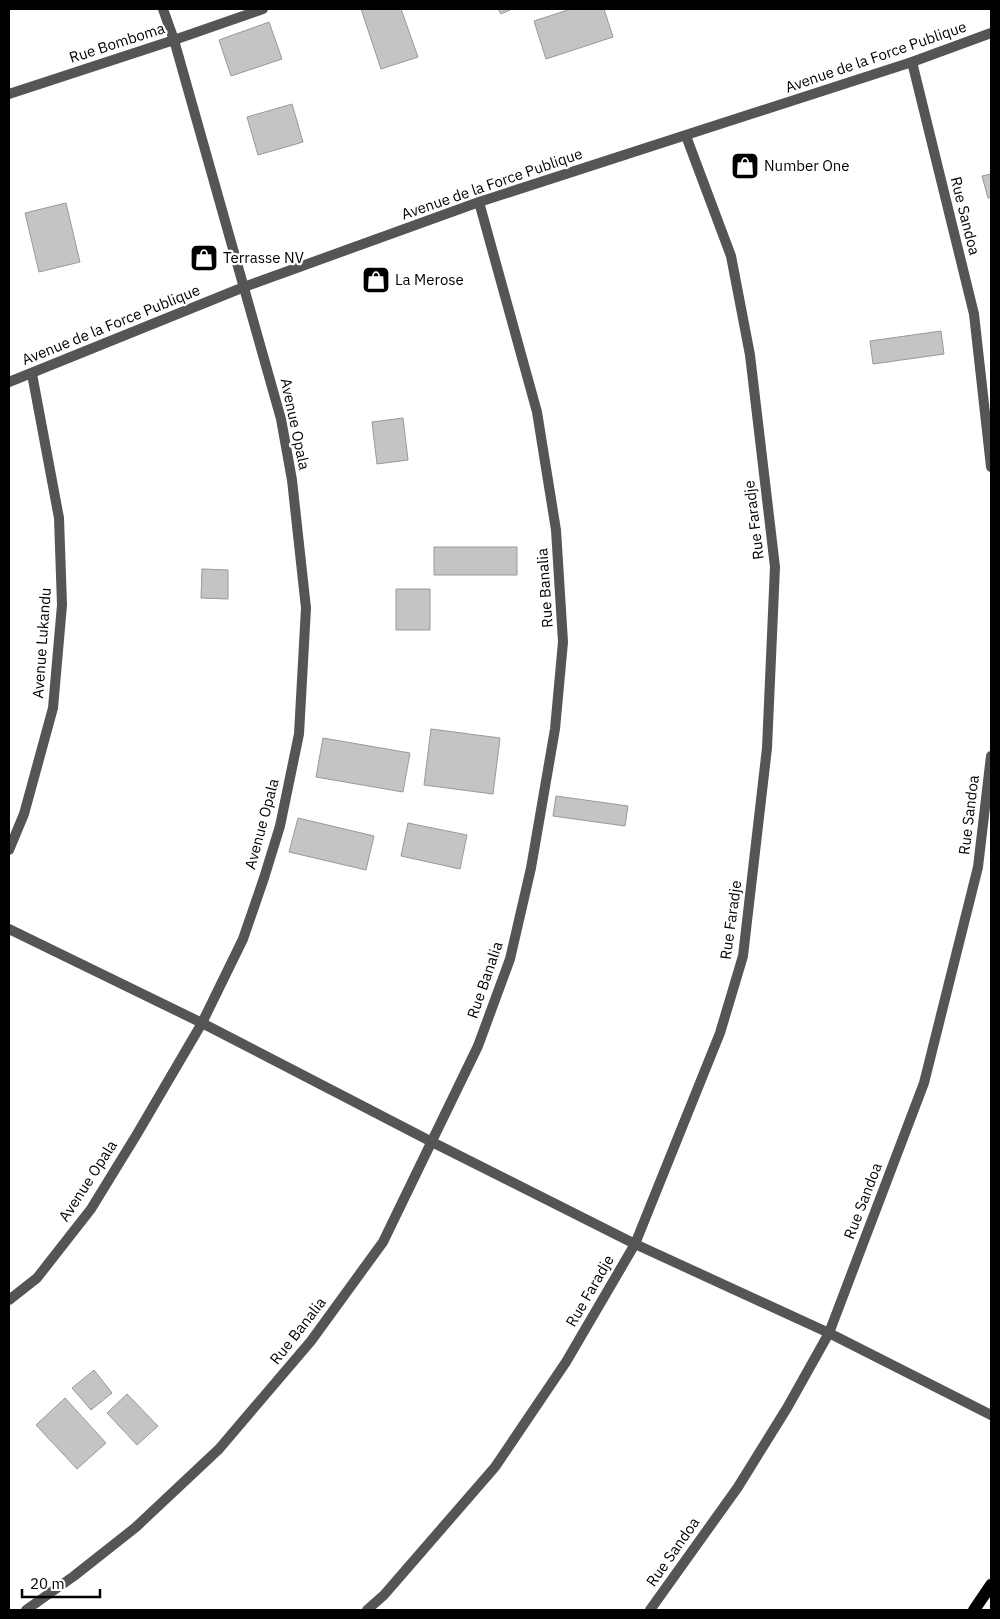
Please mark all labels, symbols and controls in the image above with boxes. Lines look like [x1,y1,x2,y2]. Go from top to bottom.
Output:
street label: Avenue de la Force Publique [783,17,969,97]
street label: Rue Bomboma [67,18,167,67]
street label: Avenue de la Force Publique [399,144,585,224]
shop icon: Number One [730,151,760,181]
place label: Number One [764,156,850,175]
street label: Rue Sandoa [947,175,984,257]
shop icon: Terrasse NV [189,243,219,273]
place label: Terrasse NV [223,248,304,267]
shop icon: La Merose [361,265,391,295]
place label: La Merose [395,270,464,289]
street label: Avenue de la Force Publique [19,280,203,369]
street label: Avenue Opala [277,376,314,471]
street label: Rue Faradje [739,479,768,561]
street label: Rue Banalia [532,547,557,629]
street label: Avenue Lukandu [28,587,55,699]
street label: Rue Sandoa [954,774,983,856]
street label: Avenue Opala [240,776,283,871]
street label: Rue Faradje [716,879,745,961]
street label: Rue Banalia [463,939,507,1021]
street label: Avenue Opala [54,1137,121,1225]
street label: Rue Sandoa [839,1160,886,1242]
street label: Rue Faradje [561,1251,618,1330]
street label: Rue Banalia [265,1293,330,1368]
street label: Rue Sandoa [642,1513,703,1590]
scale bar [22,1566,100,1598]
text: 20 m [30,1574,65,1593]

